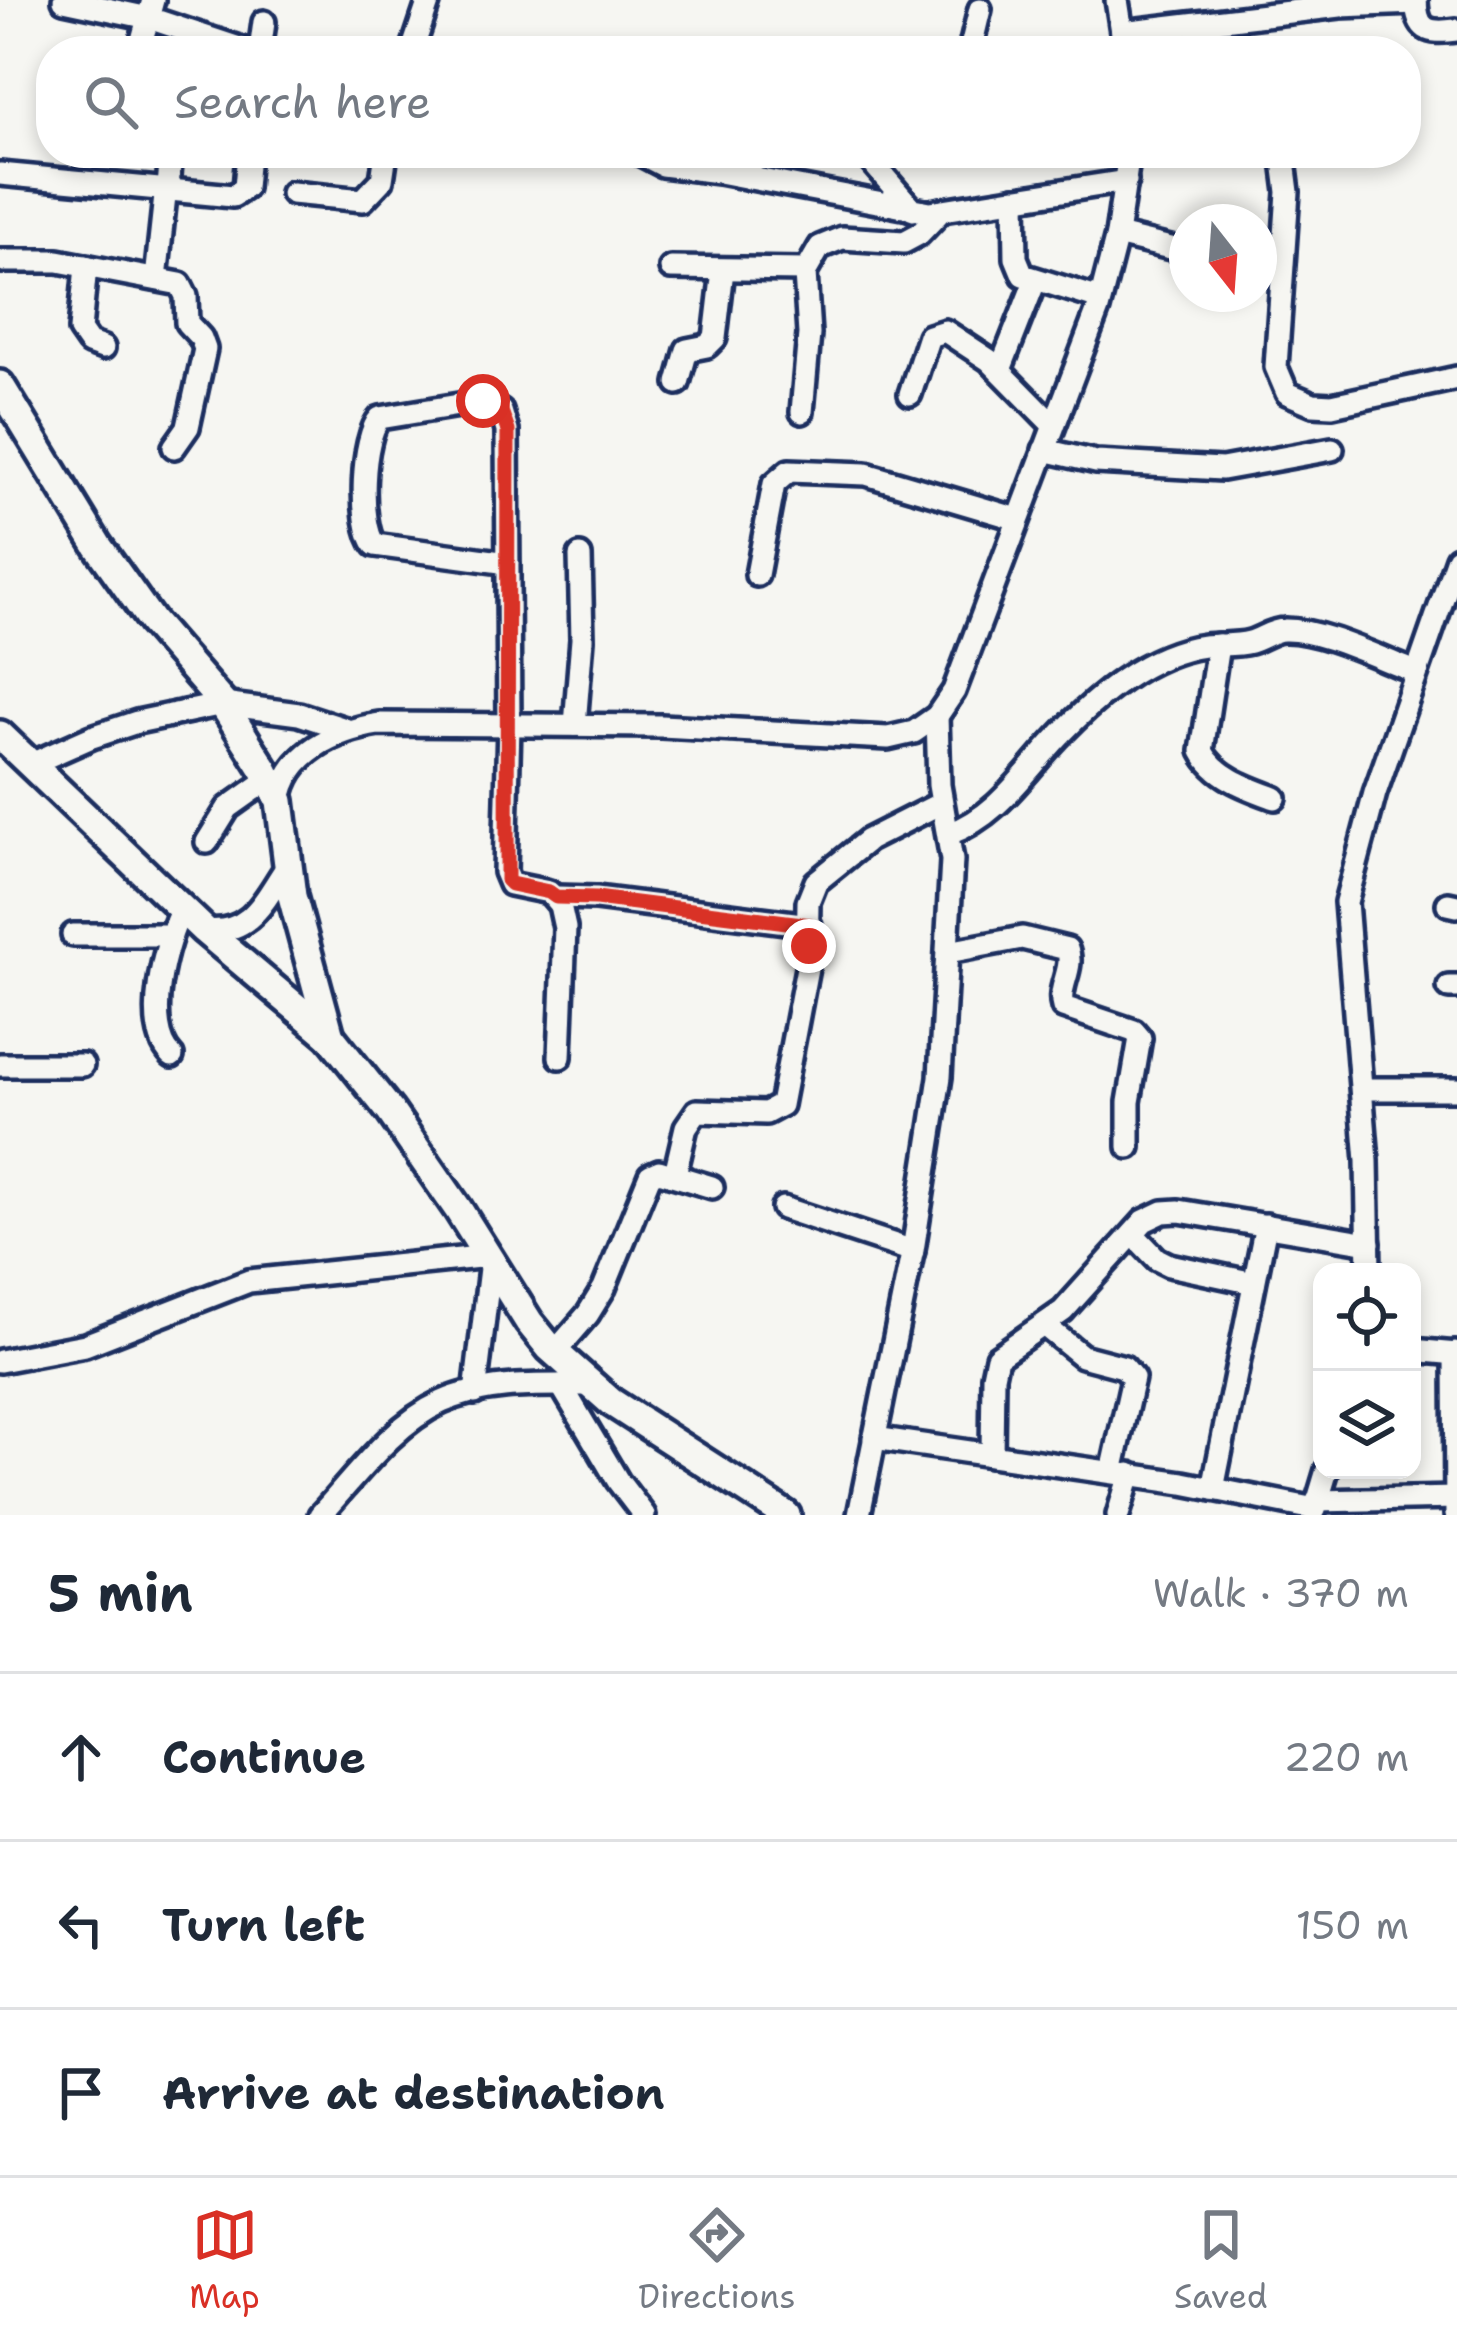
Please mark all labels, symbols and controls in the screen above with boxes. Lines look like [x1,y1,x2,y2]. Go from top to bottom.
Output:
search box [36,36,1421,168]
icon: search [78,69,144,135]
text: Search here [174,72,431,132]
north arrow [1169,204,1277,312]
route start [456,374,510,428]
route end [782,919,836,973]
map controls [1313,1263,1421,1479]
button: locate [1313,1263,1421,1371]
button: layers [1313,1371,1421,1479]
text: 5 min [48,1559,193,1627]
text: Walk · 370 m [1153,1567,1409,1619]
icon: ahead [48,1724,114,1790]
text: Continue [162,1727,366,1787]
text: 220 m [1283,1731,1409,1783]
icon: left [48,1892,114,1958]
text: Turn left [162,1895,365,1955]
text: 150 m [1296,1899,1409,1951]
icon: arrive [48,2060,114,2126]
text: Arrive at destination [162,2063,665,2123]
tab: Map [189,2202,260,2319]
tab: Directions [638,2202,796,2319]
tab: Saved [1174,2202,1268,2319]

